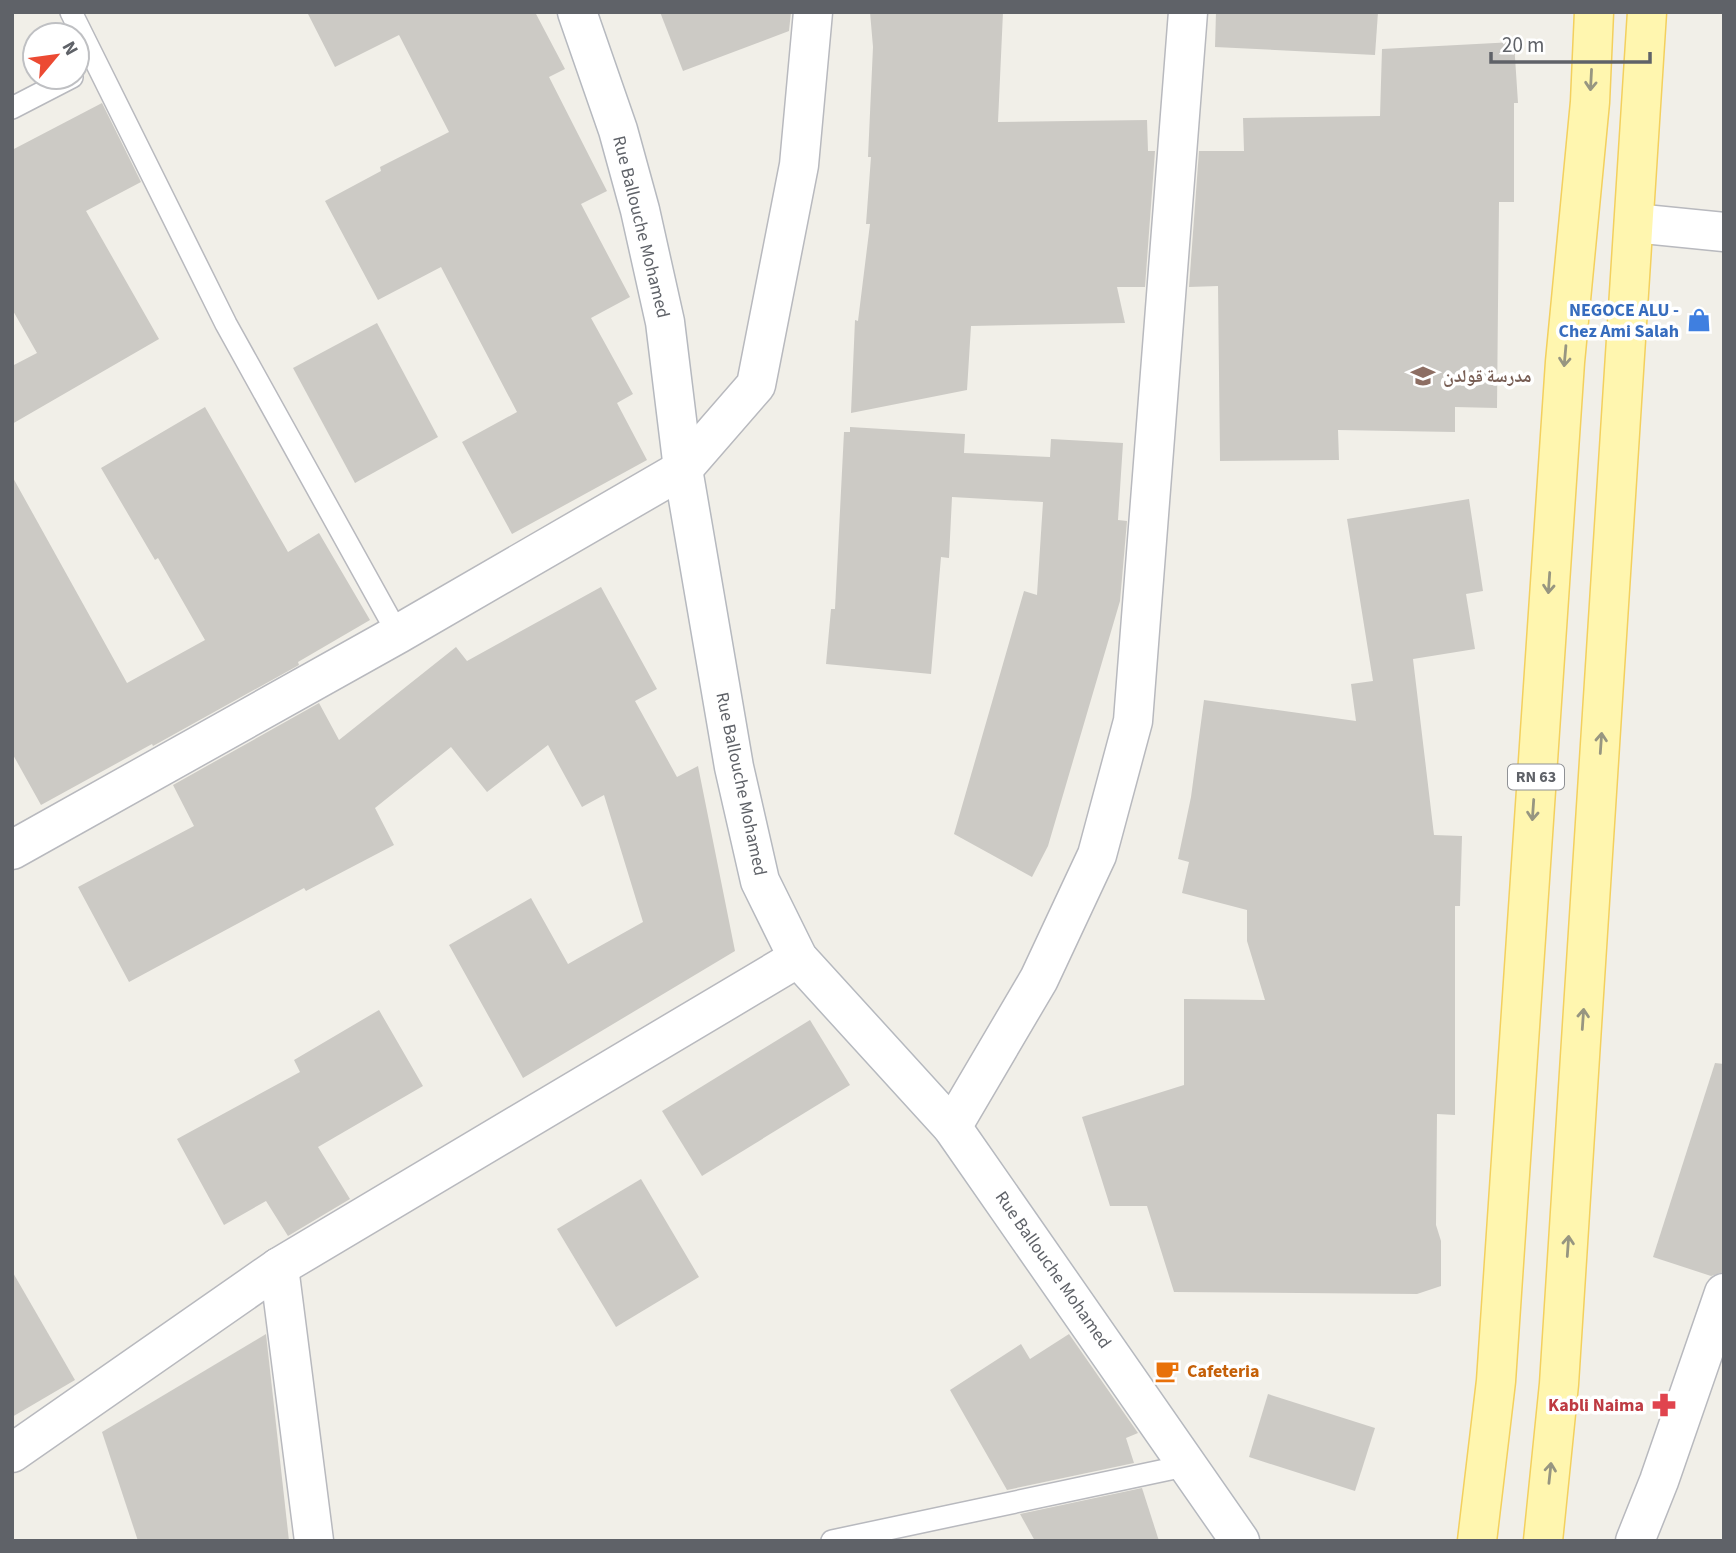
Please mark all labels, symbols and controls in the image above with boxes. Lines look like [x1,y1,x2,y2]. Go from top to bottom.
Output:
north arrow [21,21,91,91]
scale bar [1491,21,1650,65]
text: 20 m [1502,30,1544,60]
text: N [55,36,84,61]
one-way arrow [1584,69,1597,91]
street label: Rue Ballouche Mohamed [606,133,676,321]
place label: NEGOCE ALU - Chez Ami Salah [1558,298,1679,344]
shop icon: NEGOCE ALU - Chez Ami Salah [1685,306,1713,334]
one-way arrow [1558,344,1571,366]
school or university icon: مدرسة قولدن [1409,362,1437,390]
place label: مدرسة قولدن [1443,364,1532,389]
one-way arrow [1542,571,1555,593]
street label: Rue Ballouche Mohamed [709,690,773,878]
one-way arrow [1595,732,1608,755]
road number: RN 63 [1508,764,1564,790]
one-way arrow [1527,798,1540,821]
one-way arrow [1577,1008,1590,1031]
street label: Rue Ballouche Mohamed [989,1186,1117,1354]
one-way arrow [1562,1235,1575,1258]
cafe icon: Cafeteria [1153,1357,1181,1385]
place label: Cafeteria [1187,1359,1260,1384]
pharmacy icon: Kabli Naima [1650,1391,1678,1419]
place label: Kabli Naima [1548,1393,1644,1418]
one-way arrow [1544,1462,1557,1485]

